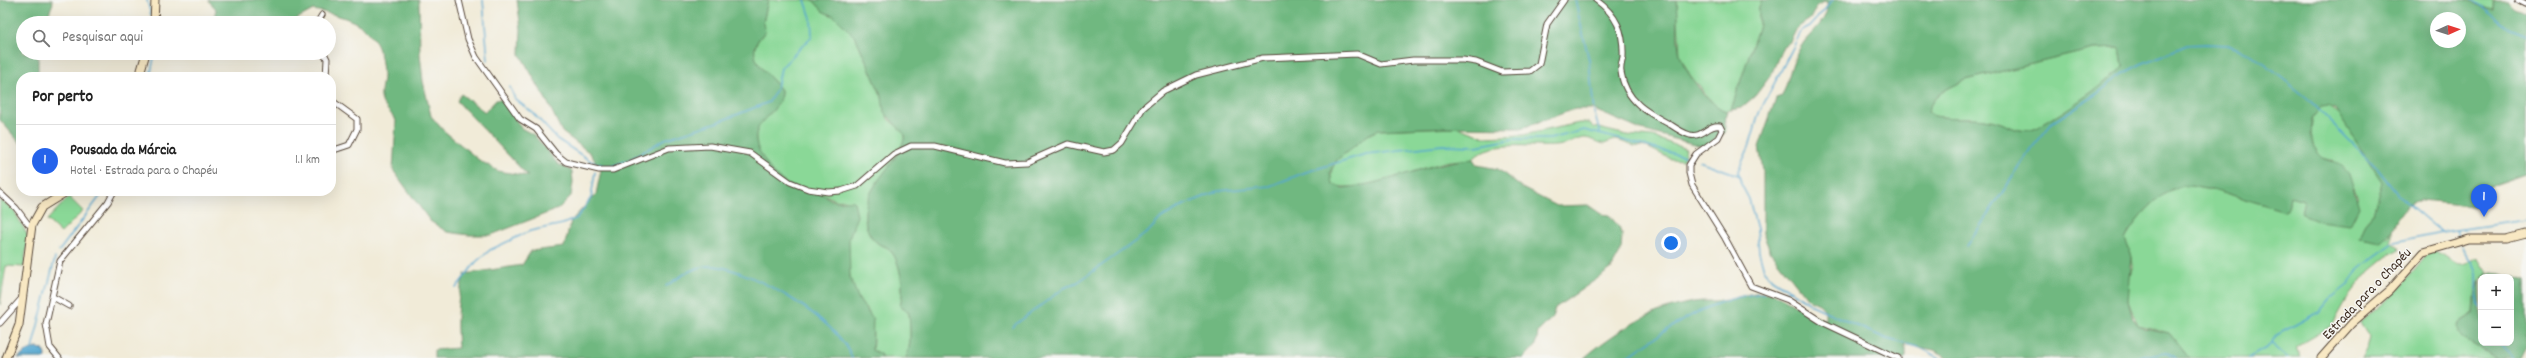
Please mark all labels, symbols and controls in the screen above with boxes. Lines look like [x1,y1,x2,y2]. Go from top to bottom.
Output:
north arrow [2430,12,2466,48]
search box [16,16,336,60]
icon: search [30,27,52,49]
text: Pesquisar aqui [62,27,143,49]
text: Por perto [32,86,93,110]
text: Pousada da Márcia [70,140,176,162]
text: 1 [44,151,46,170]
text: 1.1 km [295,151,320,170]
text: Hotel · Estrada para o Chapéu [70,162,218,181]
pin: 1 [2471,184,2497,217]
your location [1661,233,1681,253]
street label: Estrada para o Chapéu [2318,244,2417,345]
map controls [2478,274,2514,346]
button: + [2478,274,2514,310]
button: − [2478,310,2514,346]

